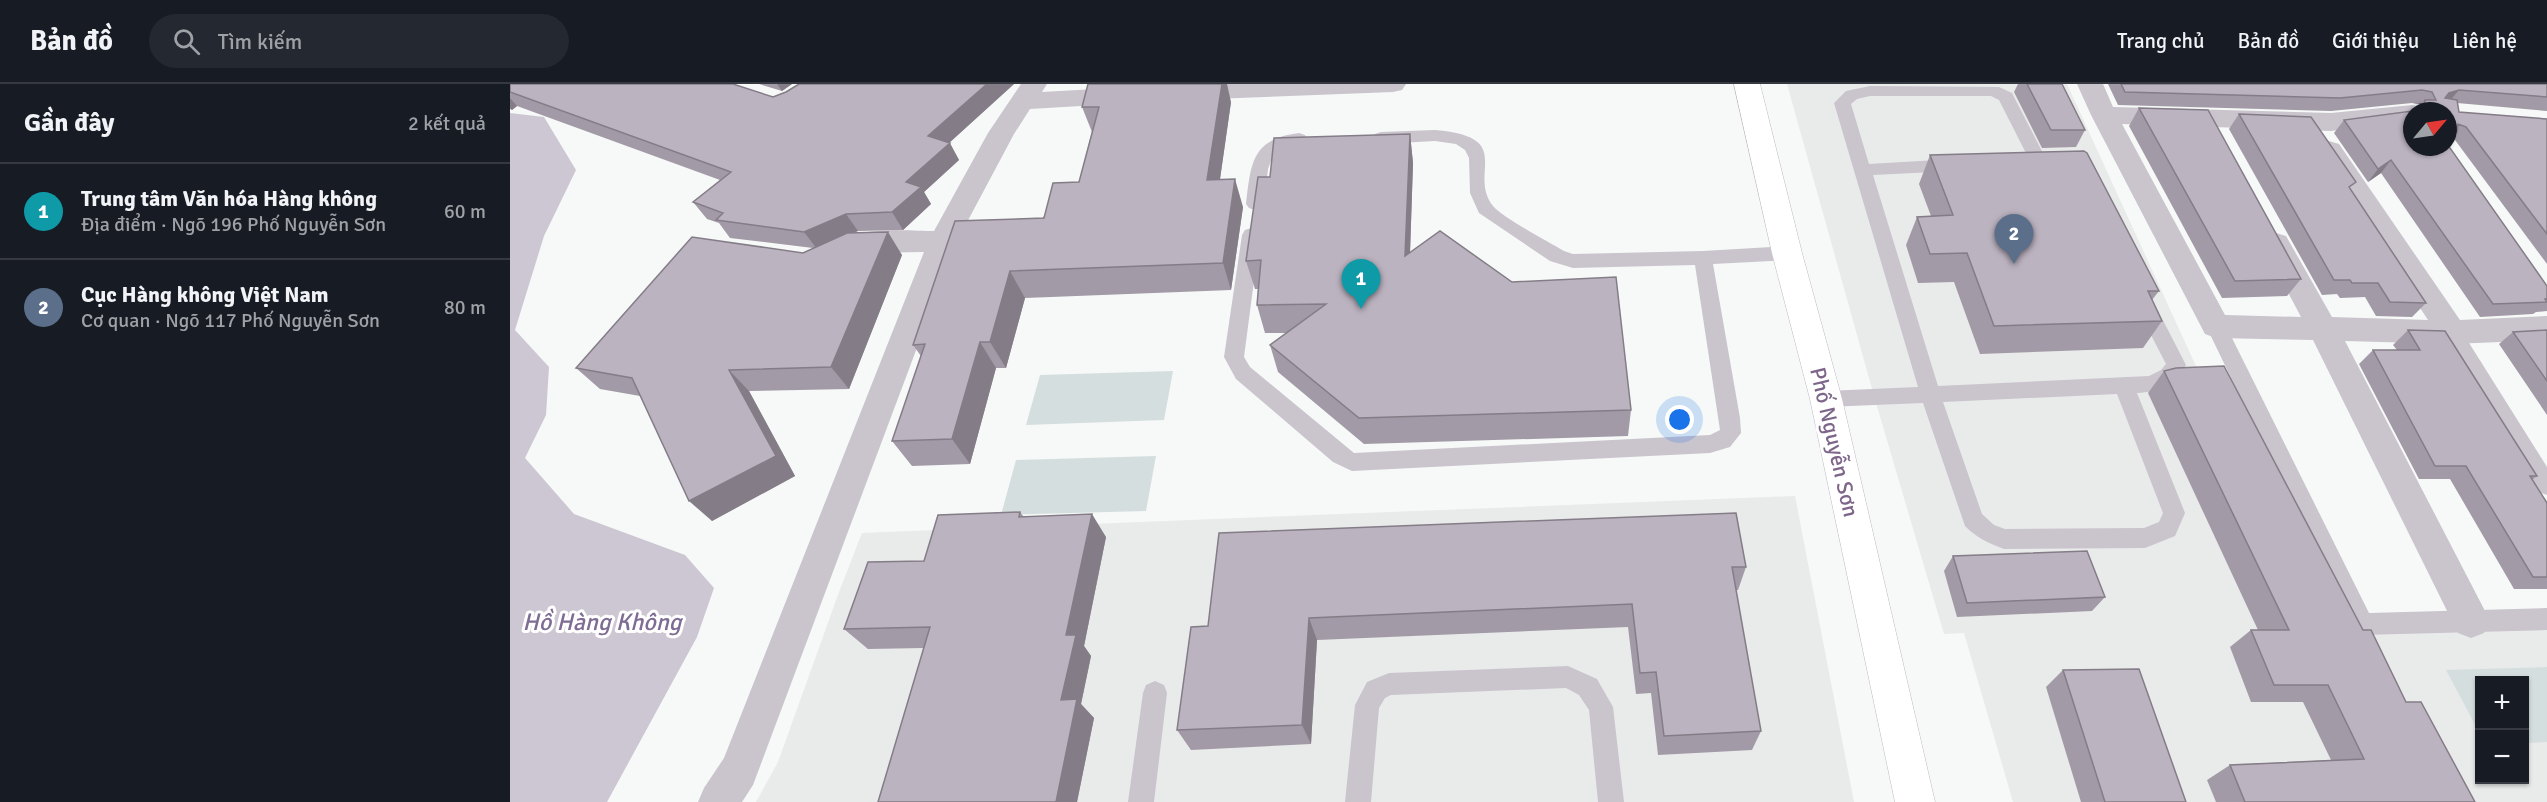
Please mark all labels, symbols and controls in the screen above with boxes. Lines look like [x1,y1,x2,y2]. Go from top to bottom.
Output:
search box [149,14,569,68]
text: Bản đồ [30,24,113,58]
icon: search [170,25,203,58]
text: Tìm kiếm [218,28,302,55]
text: Trang chủ [2117,28,2205,54]
text: Bản đồ [2238,28,2299,54]
text: Giới thiệu [2332,28,2419,54]
text: Liên hệ [2452,28,2517,54]
north arrow [2403,102,2457,156]
text: Gần đây [24,107,114,139]
text: 2 kết quả [408,111,486,136]
text: Trung tâm Văn hóa Hàng không [81,185,377,212]
text: 1 [38,199,49,224]
text: 60 m [444,199,486,224]
text: Địa điểm · Ngõ 196 Phố Nguyễn Sơn [81,212,386,237]
pin: 2 [1994,214,2034,264]
pin: 1 [1342,260,1380,309]
text: Cục Hàng không Việt Nam [81,281,329,308]
text: 2 [38,295,49,320]
text: 80 m [444,295,486,320]
text: Cơ quan · Ngõ 117 Phố Nguyễn Sơn [81,308,380,333]
street label: Phố Nguyễn Sơn [1804,365,1865,520]
your location [1665,405,1694,434]
water label: Hồ Hàng Không [523,607,684,637]
map controls [2475,676,2529,784]
button: + [2475,676,2529,730]
button: − [2475,730,2529,784]

